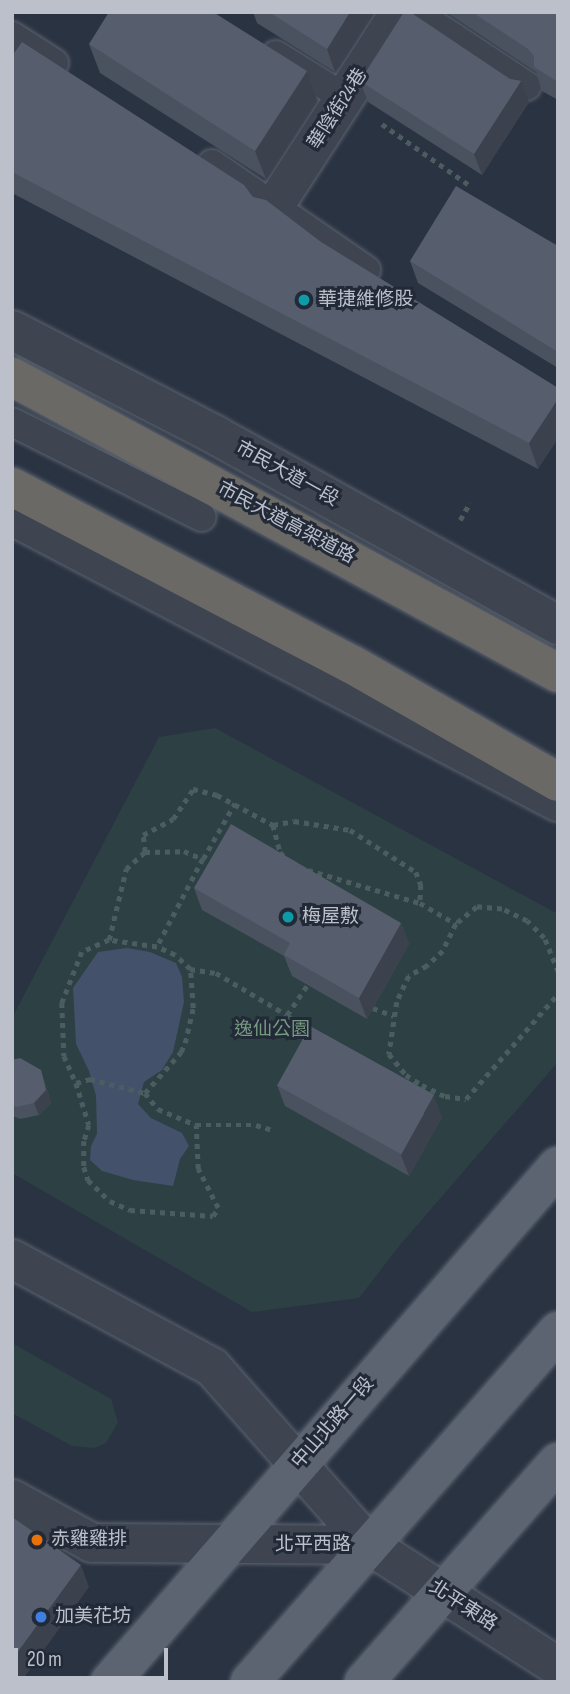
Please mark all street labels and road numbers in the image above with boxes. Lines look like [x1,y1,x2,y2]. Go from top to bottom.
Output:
street label: 華陰街24巷 [303,64,373,154]
street label: 市民大道一段 [232,436,342,512]
street label: 市民大道高架道路 [214,477,358,569]
street label: 中山北路一段 [287,1373,379,1473]
street label: 北平西路 [275,1534,351,1556]
street label: 北平東路 [425,1576,501,1636]

